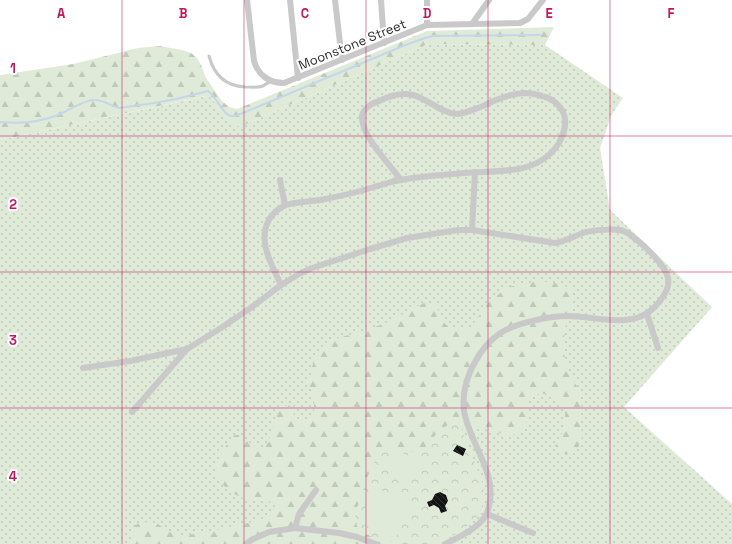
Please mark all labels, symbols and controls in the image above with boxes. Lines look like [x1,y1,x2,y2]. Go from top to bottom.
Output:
text: A [57,5,66,22]
text: B [179,5,188,22]
text: C [301,5,309,22]
text: D [423,5,432,22]
text: E [545,5,553,22]
text: F [668,5,675,22]
street label: Moonstone Street [296,15,408,74]
text: 1 [10,60,16,77]
text: 2 [9,196,17,213]
text: 3 [9,332,17,349]
text: 4 [9,468,17,485]

